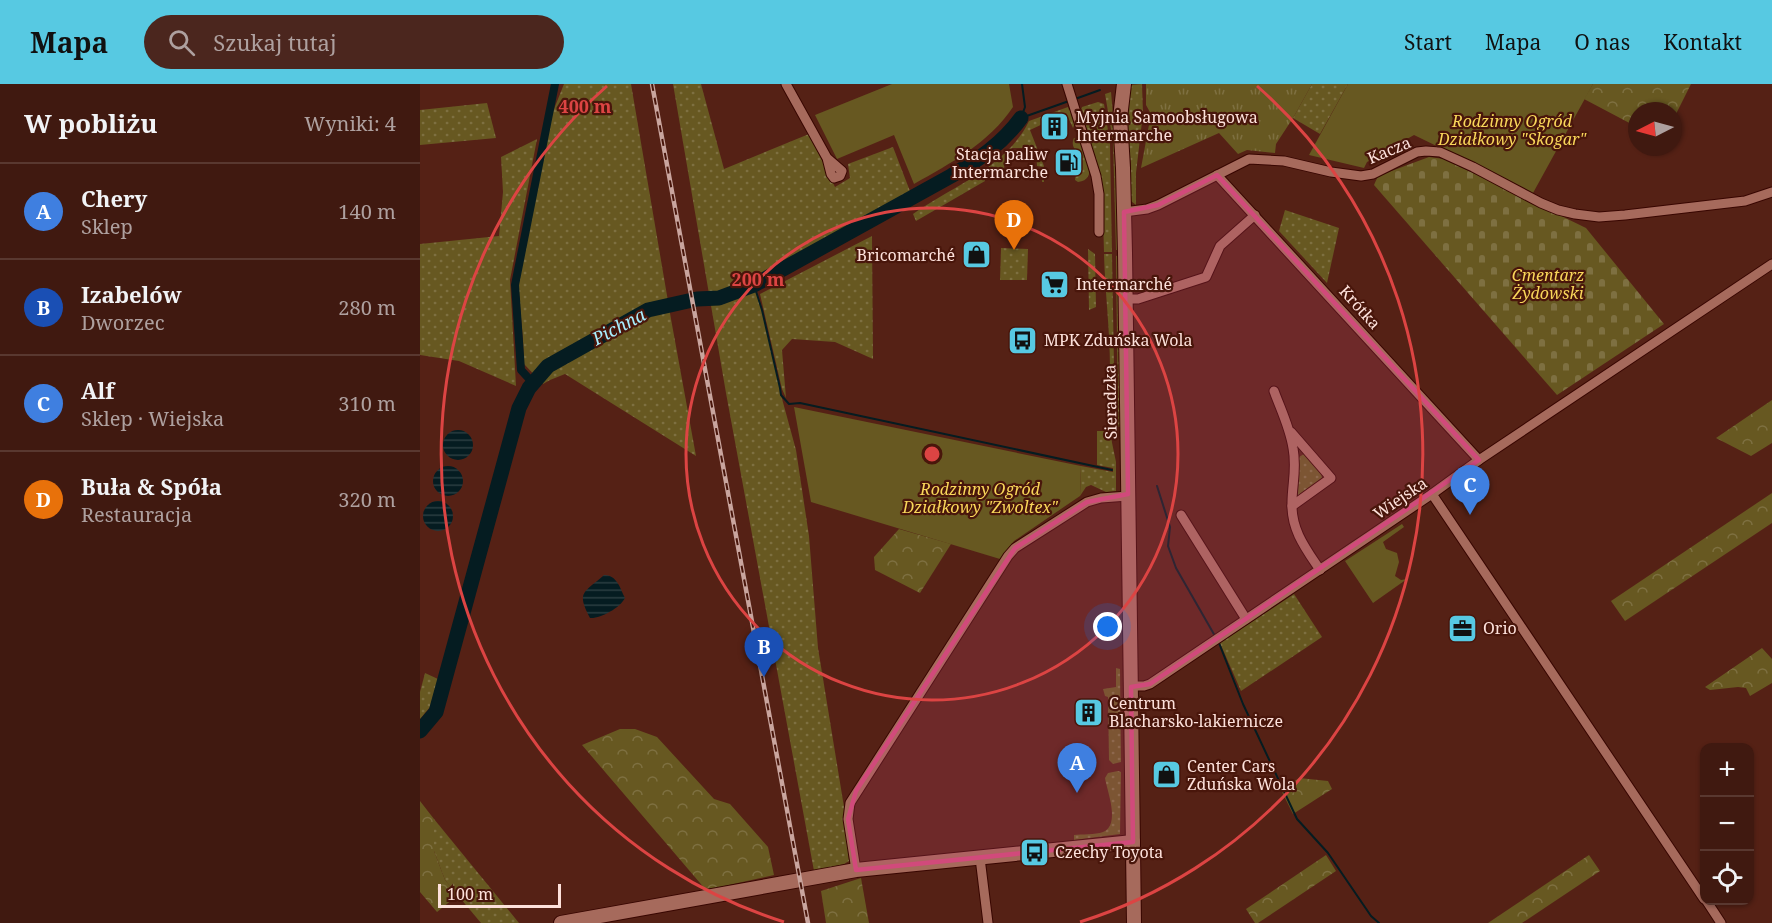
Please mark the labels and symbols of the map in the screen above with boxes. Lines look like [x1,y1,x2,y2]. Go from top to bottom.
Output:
text: 400 m [559,94,612,118]
north arrow [1628,102,1682,156]
place label: Myjnia Samoobsługowa Intermarche [1076,106,1258,146]
building icon: Myjnia Samoobsługowa Intermarche [1039,110,1071,142]
park label: Rodzinny Ogród Działkowy "Skogar" [1437,110,1588,150]
street label: Kacza [1364,131,1414,169]
place label: Stacja paliw Intermarche [952,143,1048,183]
fuel station icon: Stacja paliw Intermarche [1053,147,1085,179]
pin: D [994,200,1034,250]
shop icon: Bricomarché [960,239,992,271]
place label: Bricomarché [857,244,955,266]
park label: Cmentarz Żydowski [1511,264,1584,304]
text: 200 m [732,267,785,291]
supermarket icon: Intermarché [1039,268,1071,300]
place label: Intermarché [1076,273,1172,295]
street label: Krótka [1334,280,1386,334]
water label: Pichna [587,302,650,351]
bus stop icon: MPK Zduńska Wola [1007,324,1039,356]
place label: MPK Zduńska Wola [1044,329,1193,351]
street label: Sieradzka [1098,364,1122,440]
centre of rings [922,444,942,464]
pin: C [1450,466,1490,515]
street label: Wiejska [1369,472,1431,524]
park label: Rodzinny Ogród Działkowy "Zwoltex" [901,478,1059,518]
your location [1093,612,1122,641]
office icon: Orio [1446,612,1478,644]
place label: Orio [1483,617,1517,639]
pin: B [744,628,784,677]
place label: Centrum Blacharsko-lakiernicze [1109,692,1283,732]
building icon: Centrum Blacharsko-lakiernicze [1072,696,1104,728]
pin: A [1058,744,1096,793]
place label: Center Cars Zduńska Wola [1187,755,1296,795]
shop icon: Center Cars Zduńska Wola [1150,759,1182,791]
bus stop icon: Czechy Toyota [1018,836,1050,868]
place label: Czechy Toyota [1055,841,1163,863]
scale bar [438,881,561,908]

